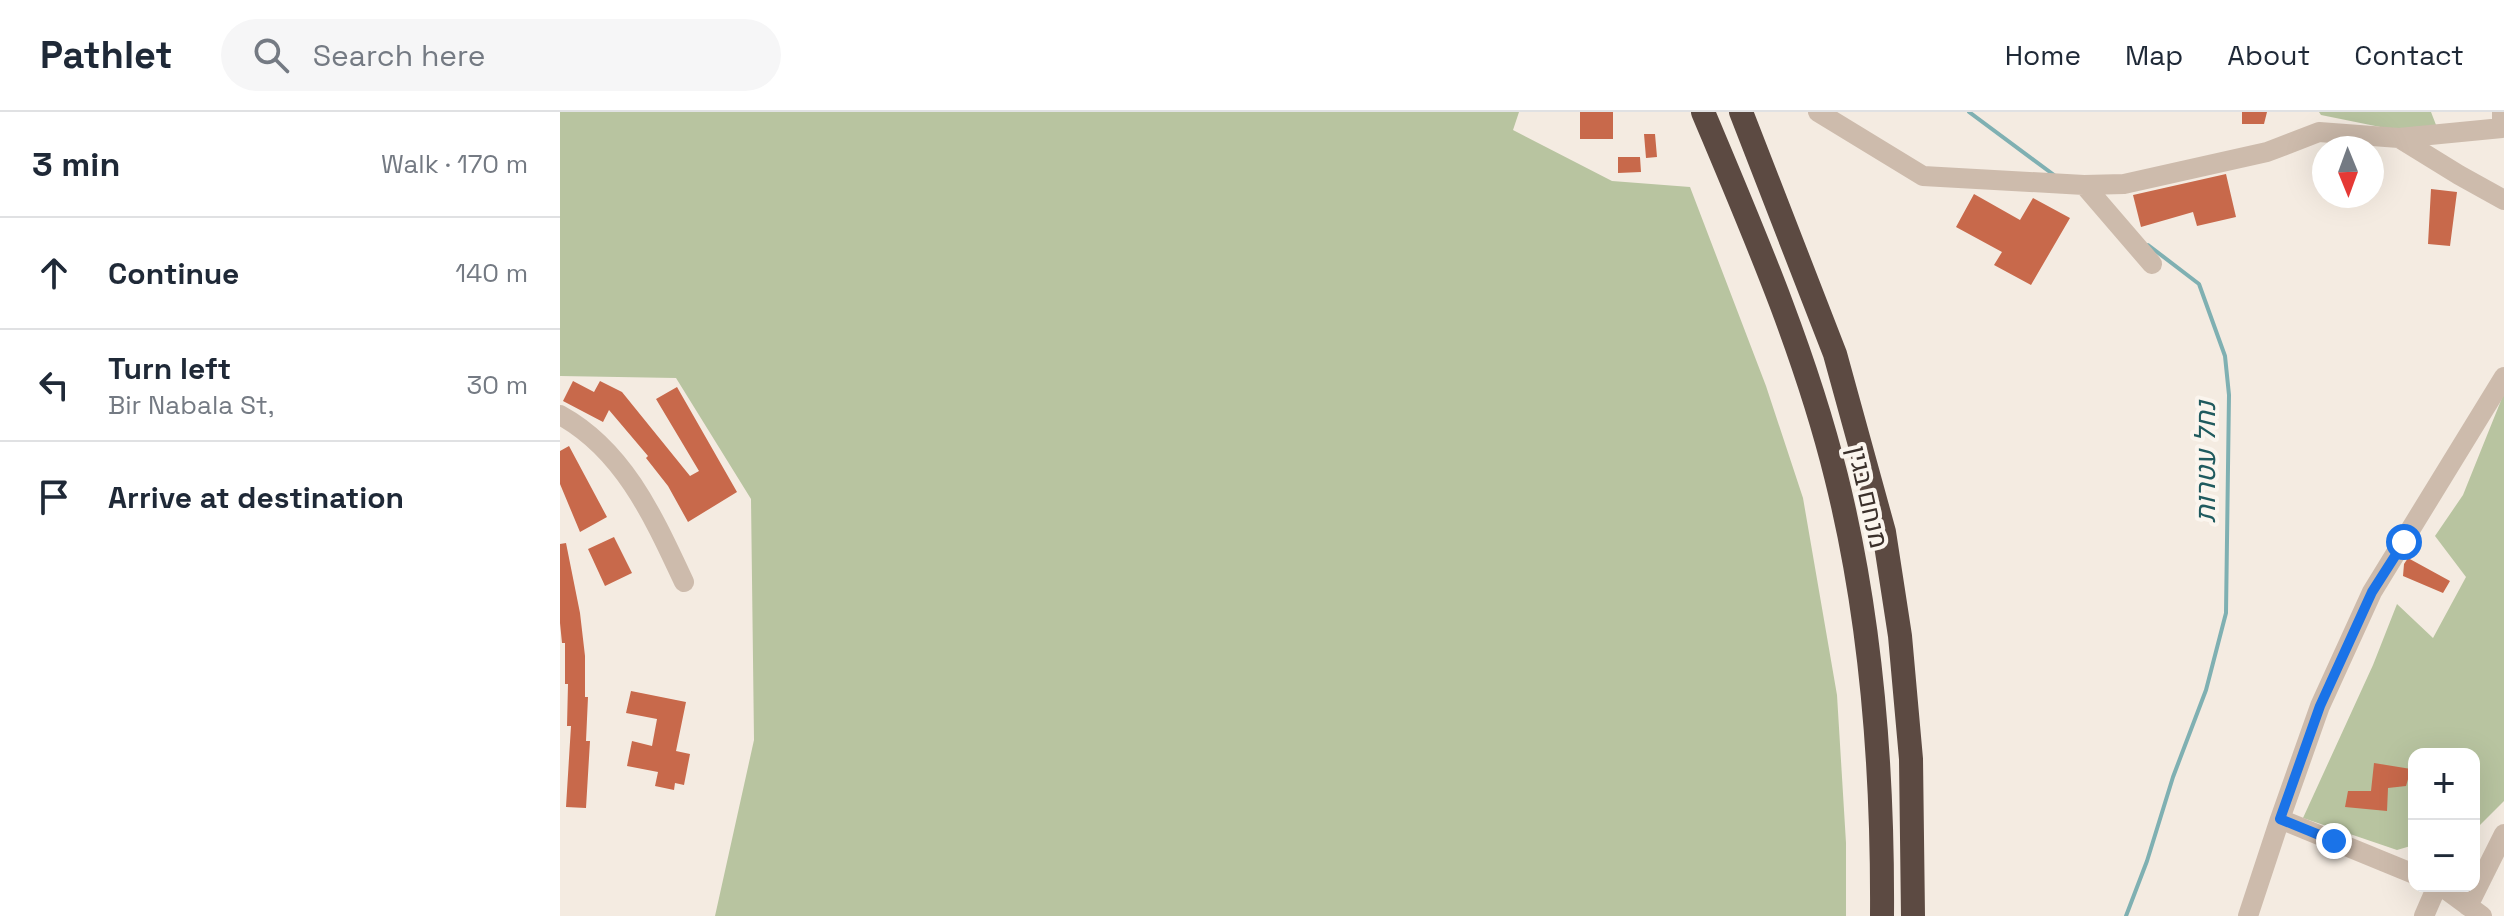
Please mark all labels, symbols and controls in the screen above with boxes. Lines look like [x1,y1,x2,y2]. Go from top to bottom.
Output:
search box [221,19,781,91]
text: Pathlet [40,31,173,79]
icon: search [249,33,293,77]
text: Search here [313,36,486,75]
text: Home [2005,37,2081,73]
text: Map [2125,37,2183,73]
text: About [2227,37,2310,73]
text: Contact [2354,37,2464,73]
north arrow [2312,136,2384,208]
text: 3 min [32,143,120,186]
text: Walk · 170 m [381,147,528,181]
icon: ahead [32,251,76,295]
text: Continue [108,254,239,293]
text: 140 m [455,256,528,290]
text: Turn left [108,349,231,388]
icon: left [32,363,76,407]
text: 30 m [467,368,528,402]
text: Bir Nabala St, [108,388,274,422]
water label: נחל עטרות [2187,399,2223,523]
street label: מנחם בגין [1840,443,1896,551]
icon: arrive [32,475,76,519]
text: Arrive at destination [108,478,404,517]
route start [2386,524,2422,560]
map controls [2408,748,2480,892]
button: + [2408,748,2480,820]
button: − [2408,820,2480,892]
route end [2316,823,2352,859]

